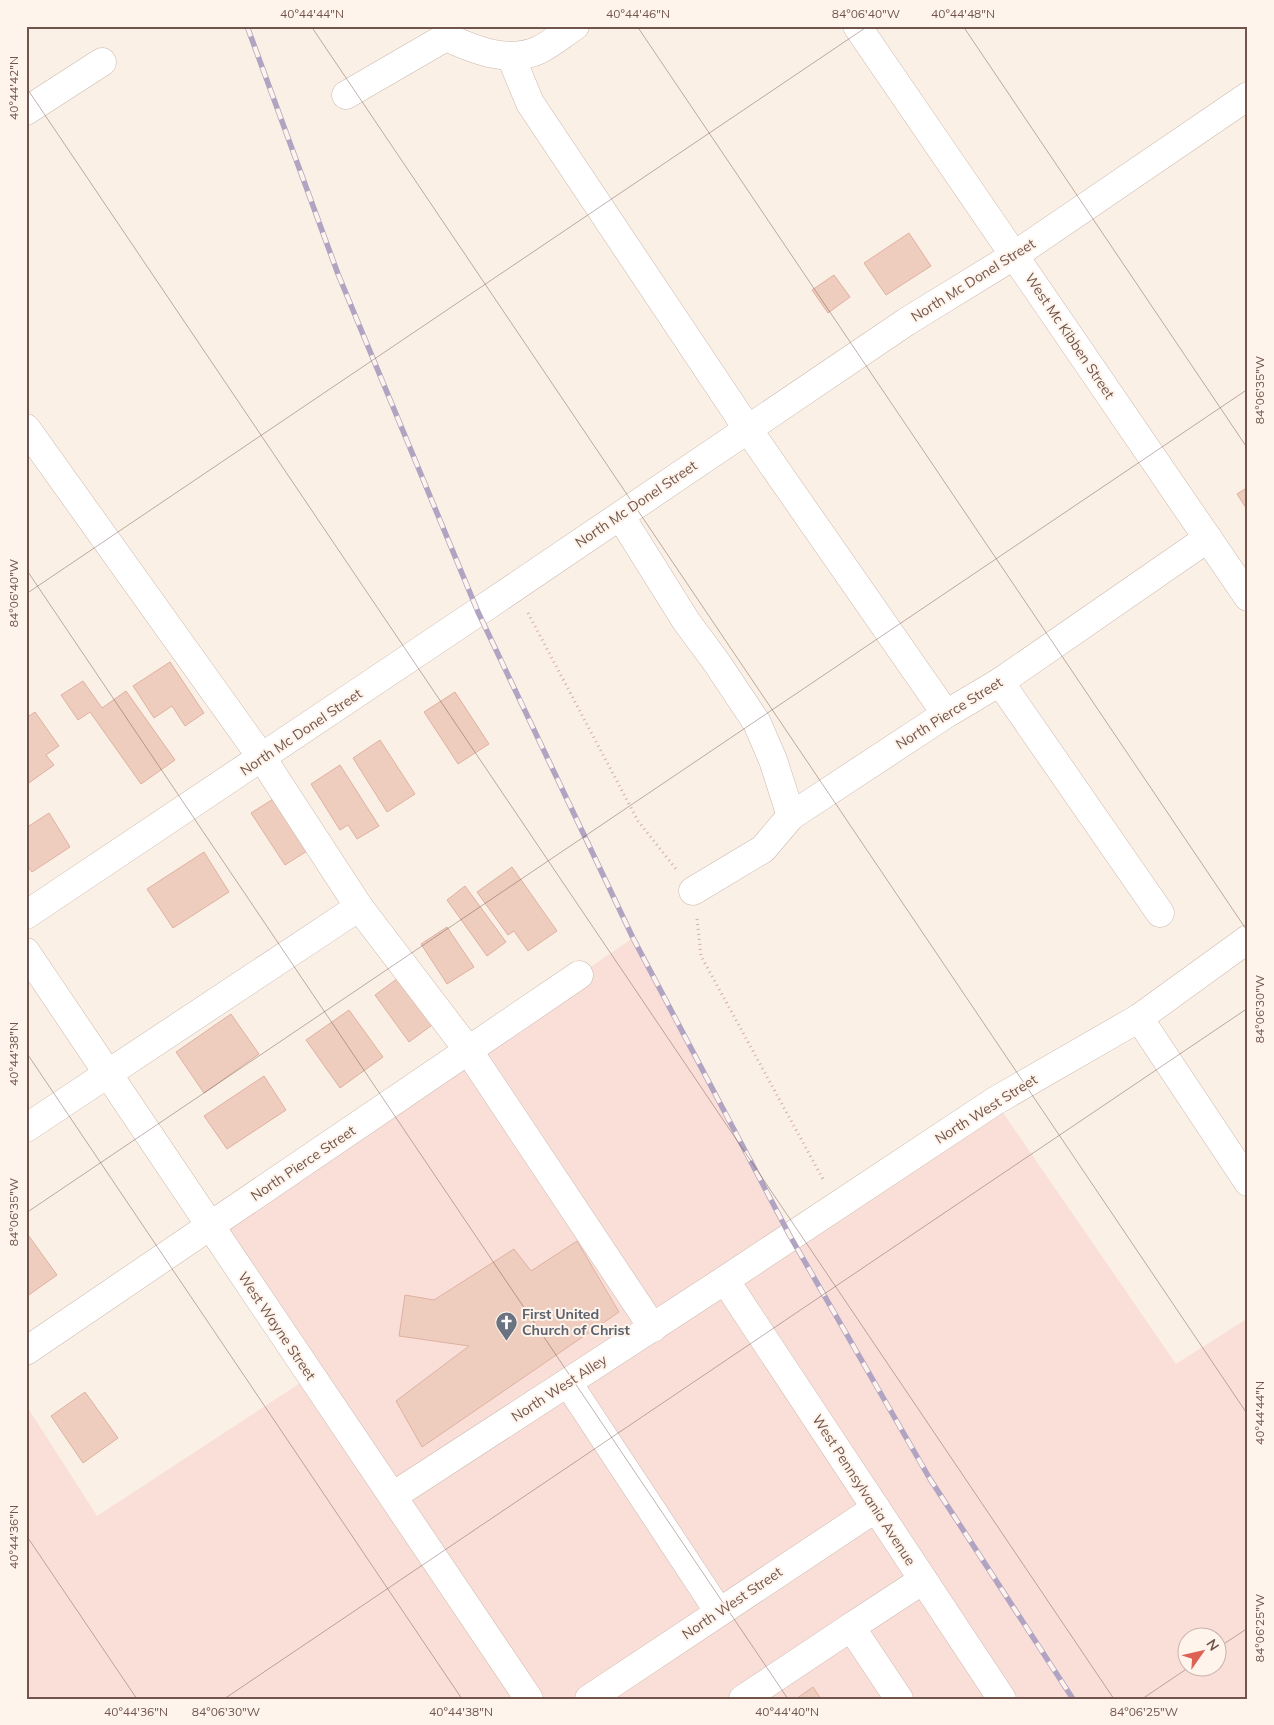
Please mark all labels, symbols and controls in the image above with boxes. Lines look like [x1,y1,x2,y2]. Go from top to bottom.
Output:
text: 40°44'44"N [280,6,344,21]
text: 40°44'46"N [606,6,670,21]
text: 84°06'40"W [832,6,900,21]
text: 40°44'48"N [931,6,995,21]
text: 40°44'42"N [6,56,21,120]
street label: North Mc Donel Street [907,234,1039,326]
street label: West Mc Kibben Street [1021,270,1119,402]
text: 84°06'35"W [1252,356,1267,424]
street label: North Mc Donel Street [572,456,700,552]
text: 84°06'40"W [6,559,21,627]
street label: North Pierce Street [892,673,1006,753]
street label: North Mc Donel Street [237,684,365,780]
text: 84°06'30"W [1252,975,1267,1043]
text: 40°44'38"N [6,1022,21,1086]
street label: North West Street [932,1070,1041,1148]
street label: North Pierce Street [247,1121,359,1205]
text: 84°06'35"W [6,1178,21,1246]
street label: West Wayne Street [234,1269,320,1384]
place label: First United Church of Christ [522,1305,630,1339]
church icon: First United Church of Christ [494,1310,518,1341]
street label: North West Alley [508,1350,611,1426]
text: 40°44'44"N [1252,1381,1267,1445]
street label: West Pennsylvania Avenue [808,1411,920,1569]
text: 40°44'36"N [6,1505,21,1569]
street label: North West Street [678,1563,786,1643]
text: 84°06'25"W [1252,1594,1267,1662]
north arrow [1176,1628,1226,1678]
text: N [1202,1635,1223,1654]
text: 40°44'36"N [104,1704,168,1719]
text: 84°06'30"W [192,1704,260,1719]
text: 40°44'38"N [429,1704,493,1719]
text: 40°44'40"N [755,1704,819,1719]
text: 84°06'25"W [1110,1704,1178,1719]

